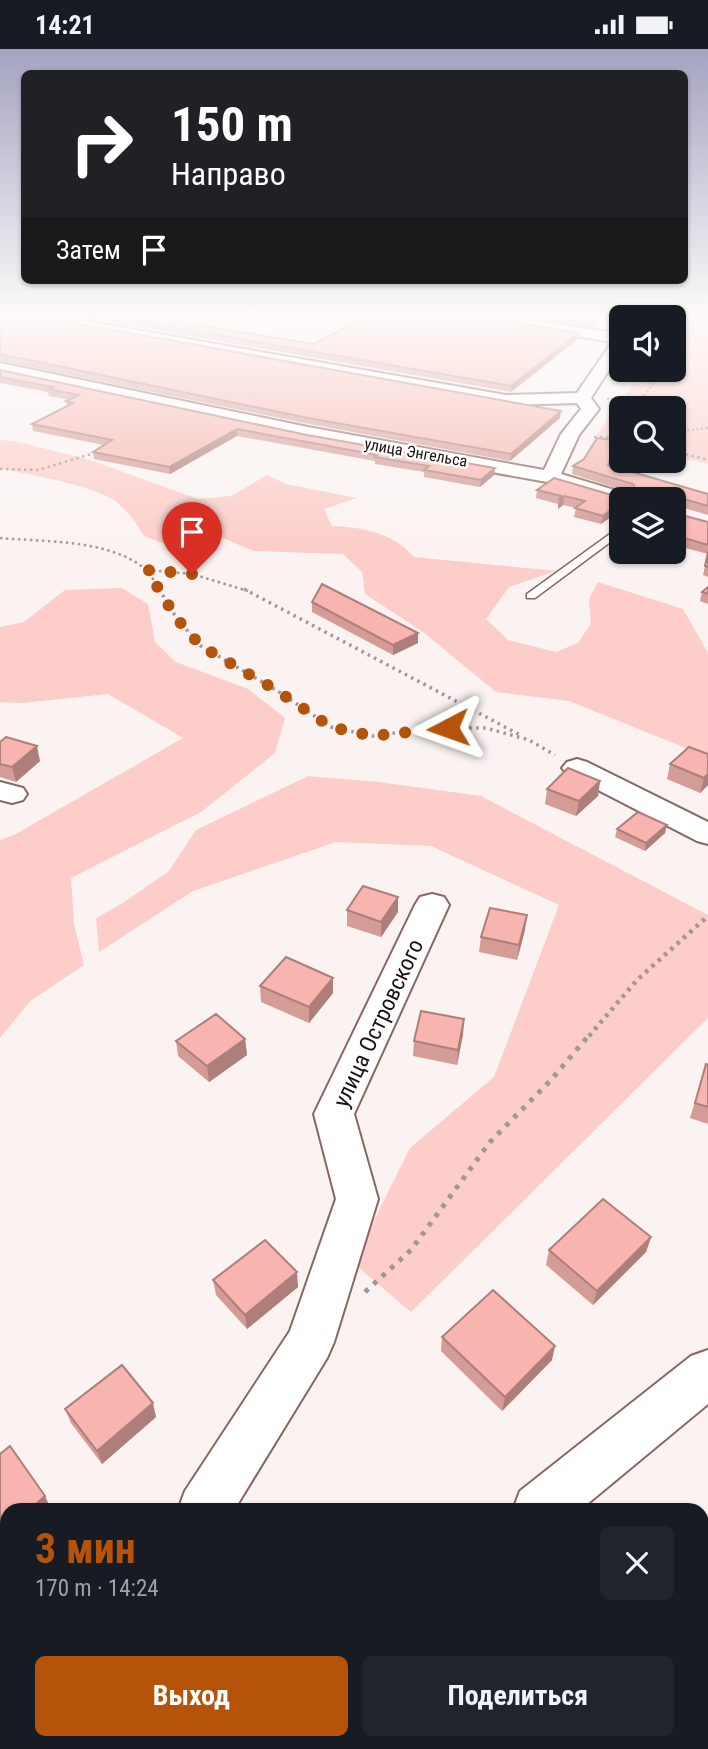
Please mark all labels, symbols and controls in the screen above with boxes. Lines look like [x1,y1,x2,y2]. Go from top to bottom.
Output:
text: 14:21 [35,10,95,40]
text: 150 m [171,96,293,153]
icon: right [56,98,147,189]
text: Направо [171,155,286,193]
icon: arrive [135,231,173,269]
text: Затем [56,235,121,265]
map controls [609,305,686,564]
button: sound [609,305,686,382]
button: search [609,396,686,473]
street label: улица Энгельса [363,434,469,471]
button: layers [609,487,686,564]
pin [162,502,222,574]
icon: arrive [173,513,211,551]
position arrow [411,691,485,765]
street label: улица Островского [328,935,429,1112]
text: 3 мин [35,1524,136,1573]
button: close [600,1526,674,1600]
text: 170 m · 14:24 [35,1575,159,1602]
button: Выход [35,1656,348,1736]
button: Поделиться [362,1656,674,1736]

